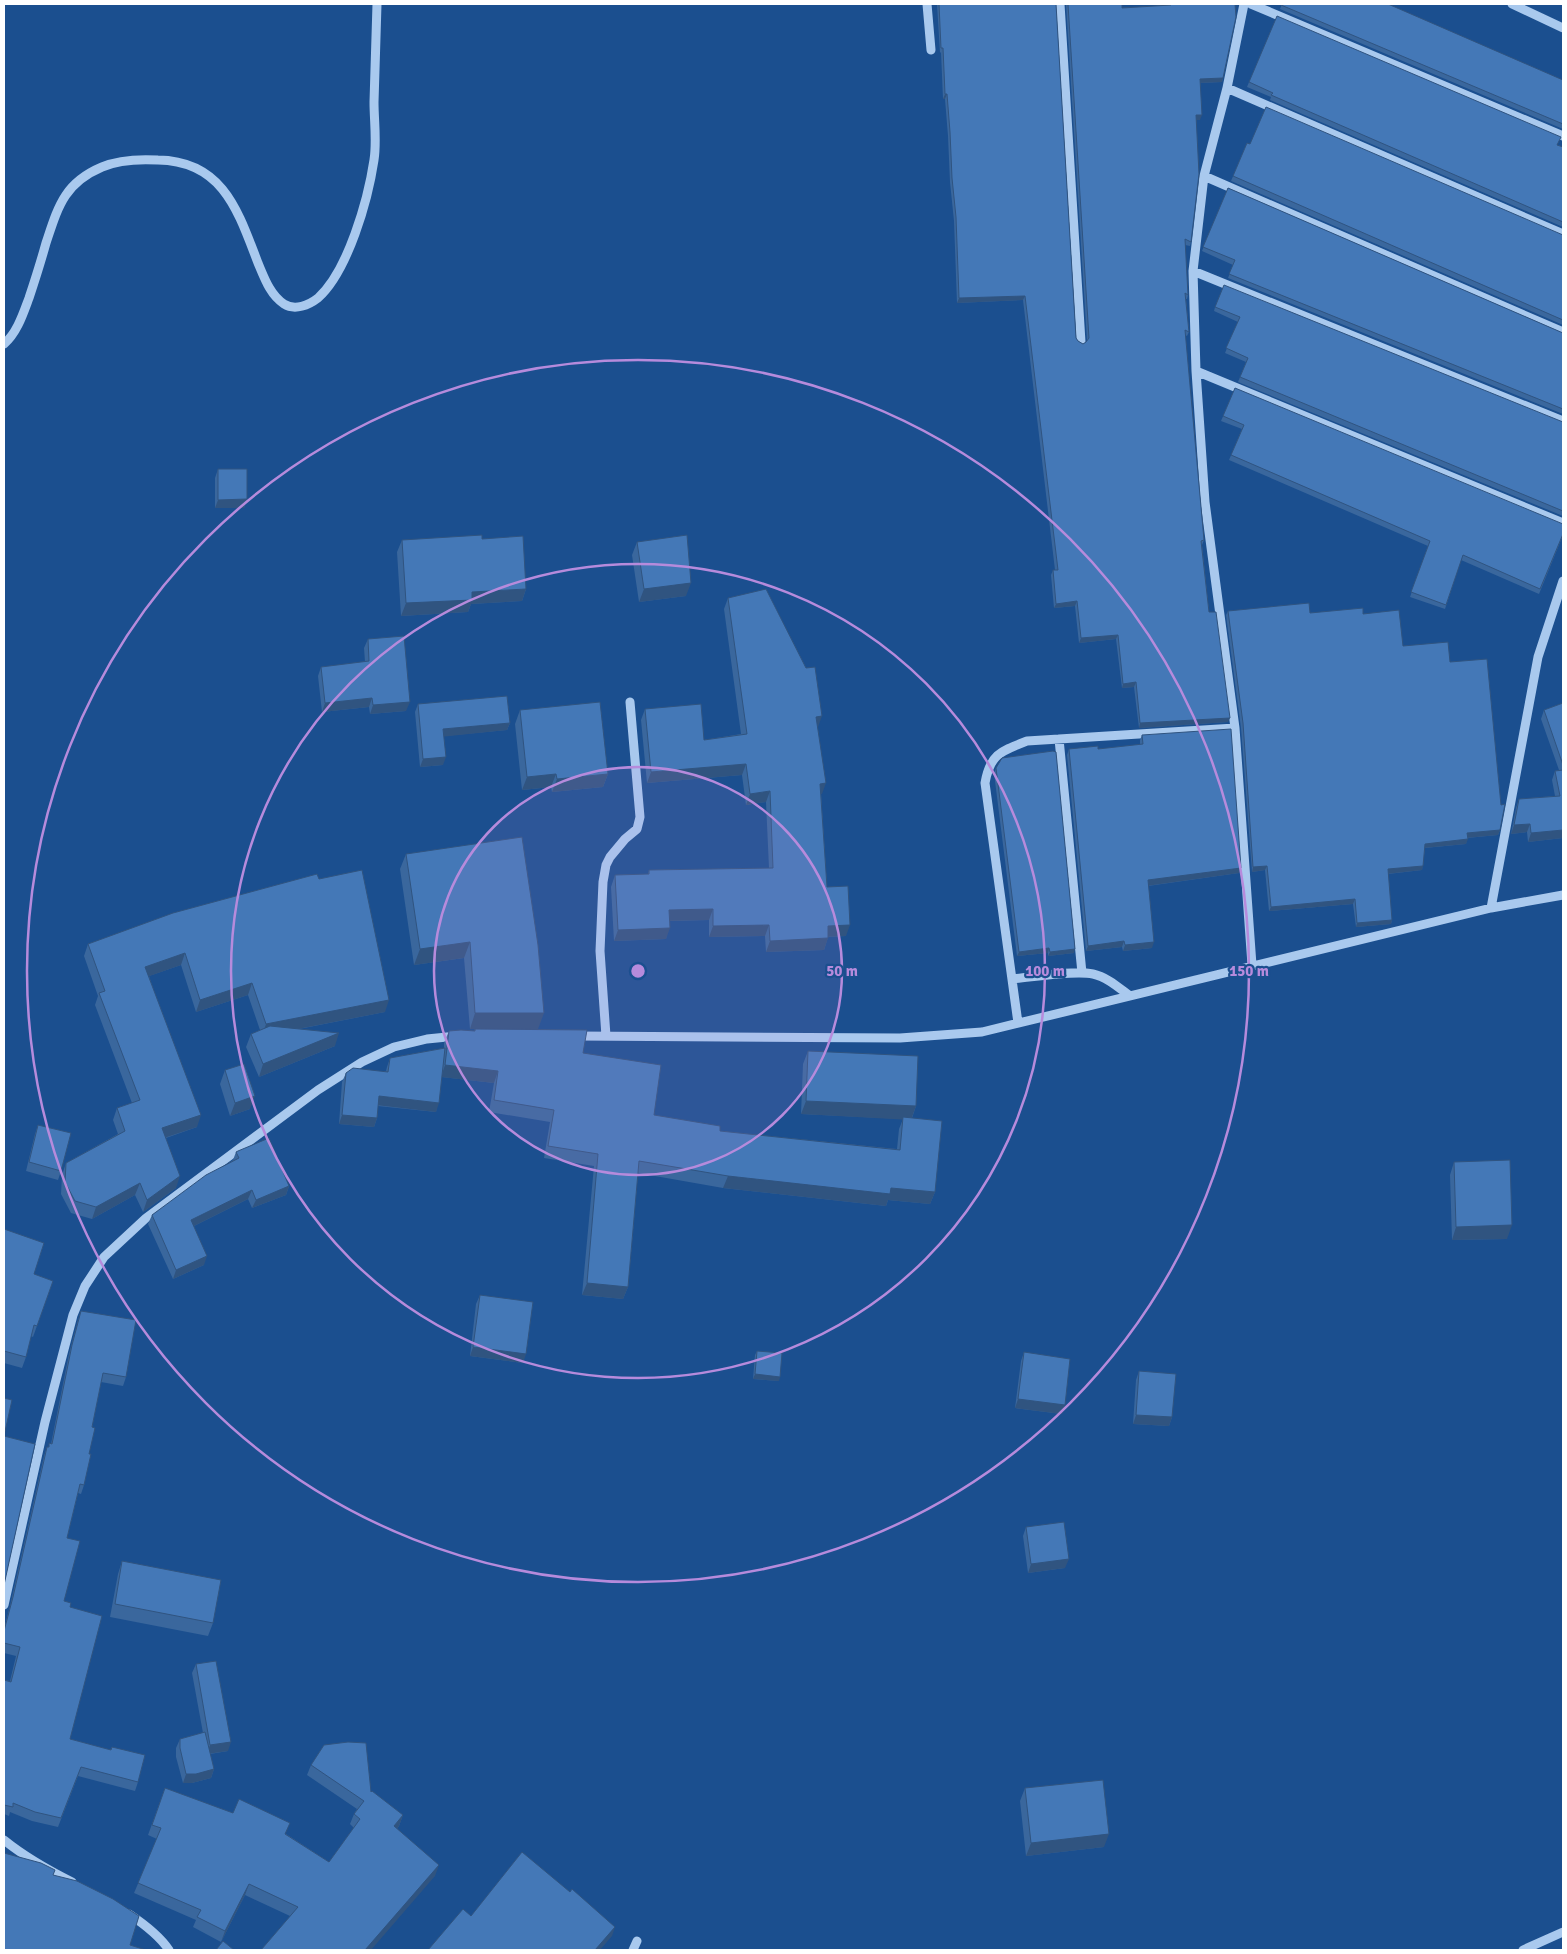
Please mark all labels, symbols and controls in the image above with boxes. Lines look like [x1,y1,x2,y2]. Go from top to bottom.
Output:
centre of rings [629,962,647,980]
text: 50 m [826,962,858,980]
text: 100 m [1025,962,1065,980]
text: 150 m [1229,962,1269,980]

